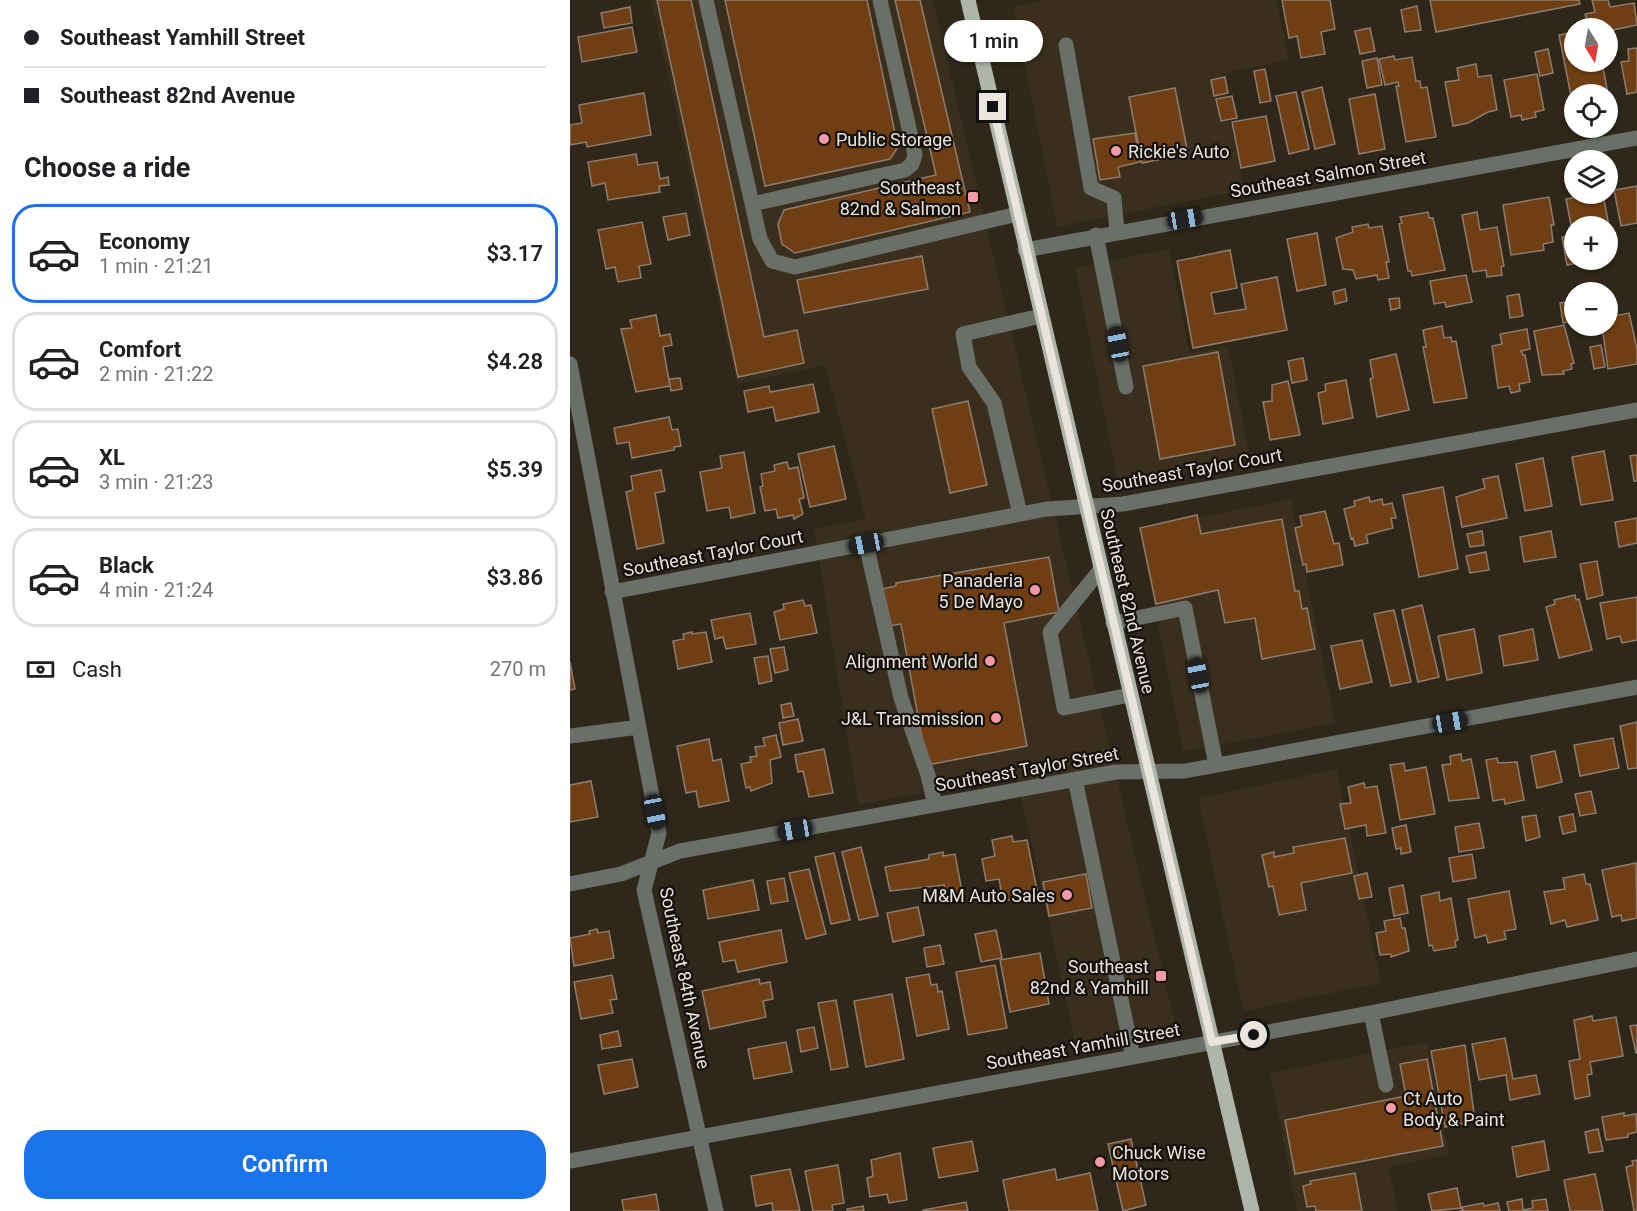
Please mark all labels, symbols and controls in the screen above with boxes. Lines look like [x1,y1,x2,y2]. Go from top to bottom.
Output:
north arrow [1564,18,1618,72]
map controls [1564,18,1618,336]
callout: 1 min [944,20,1042,62]
text: Southeast Yamhill Street [60,25,305,50]
text: 1 min [968,29,1019,53]
text: Southeast 82nd Avenue [60,83,295,108]
button: locate [1564,84,1618,138]
route end [979,93,1006,120]
place label: Public Storage [836,129,952,150]
marker: Public Storage [817,132,831,146]
place label: Rickie's Auto [1128,141,1230,162]
marker: Rickie's Auto [1109,144,1123,158]
street label: Southeast Salmon Street [1228,146,1428,202]
button: layers [1564,150,1618,204]
text: Choose a ride [24,152,190,184]
place label: Southeast 82nd & Salmon [840,177,961,219]
marker: Southeast 82nd & Salmon [966,190,980,204]
car [1166,207,1204,231]
button: + [1564,216,1618,270]
icon: car [27,227,81,281]
text: Economy [99,229,190,254]
text: $3.17 [486,241,543,266]
text: 1 min · 21:21 [99,254,214,278]
button: − [1564,282,1618,336]
car [1106,325,1130,363]
icon: car [27,335,81,389]
text: Comfort [99,337,181,362]
text: $4.28 [486,349,543,374]
text: 2 min · 21:22 [99,362,214,386]
icon: car [27,443,81,497]
street label: Southeast Taylor Court [1100,444,1284,496]
text: XL [99,445,125,470]
text: $5.39 [486,457,543,482]
text: 3 min · 21:23 [99,470,214,494]
street label: Southeast 82nd Avenue [1096,506,1160,696]
street label: Southeast Taylor Court [621,525,805,581]
car [847,532,885,556]
icon: car [27,551,81,605]
text: Black [99,553,154,578]
text: $3.86 [486,565,543,590]
place label: Panaderia 5 De Mayo [939,570,1023,612]
text: 4 min · 21:24 [99,578,214,602]
marker: Panaderia 5 De Mayo [1028,583,1042,597]
place label: Alignment World [845,651,978,672]
icon: cash [24,653,57,686]
marker: Alignment World [983,654,997,668]
car [1186,656,1210,694]
text: Cash [72,657,122,682]
text: 270 m [490,657,546,681]
place label: J&L Transmission [841,708,984,729]
car [1431,710,1469,734]
marker: J&L Transmission [989,711,1003,725]
street label: Southeast Taylor Street [934,742,1120,795]
car [643,793,667,831]
car [776,818,814,842]
street label: Southeast 84th Avenue [655,885,715,1071]
place label: M&M Auto Sales [922,885,1055,906]
marker: M&M Auto Sales [1060,888,1074,902]
place label: Southeast 82nd & Yamhill [1030,956,1149,998]
marker: Southeast 82nd & Yamhill [1154,969,1168,983]
street label: Southeast Yamhill Street [984,1019,1182,1073]
route start [1240,1021,1267,1048]
place label: Ct Auto Body & Paint [1403,1088,1505,1130]
marker: Ct Auto Body & Paint [1384,1101,1398,1115]
button: Confirm [24,1130,546,1199]
place label: Chuck Wise Motors [1112,1142,1206,1184]
marker: Chuck Wise Motors [1093,1155,1107,1169]

